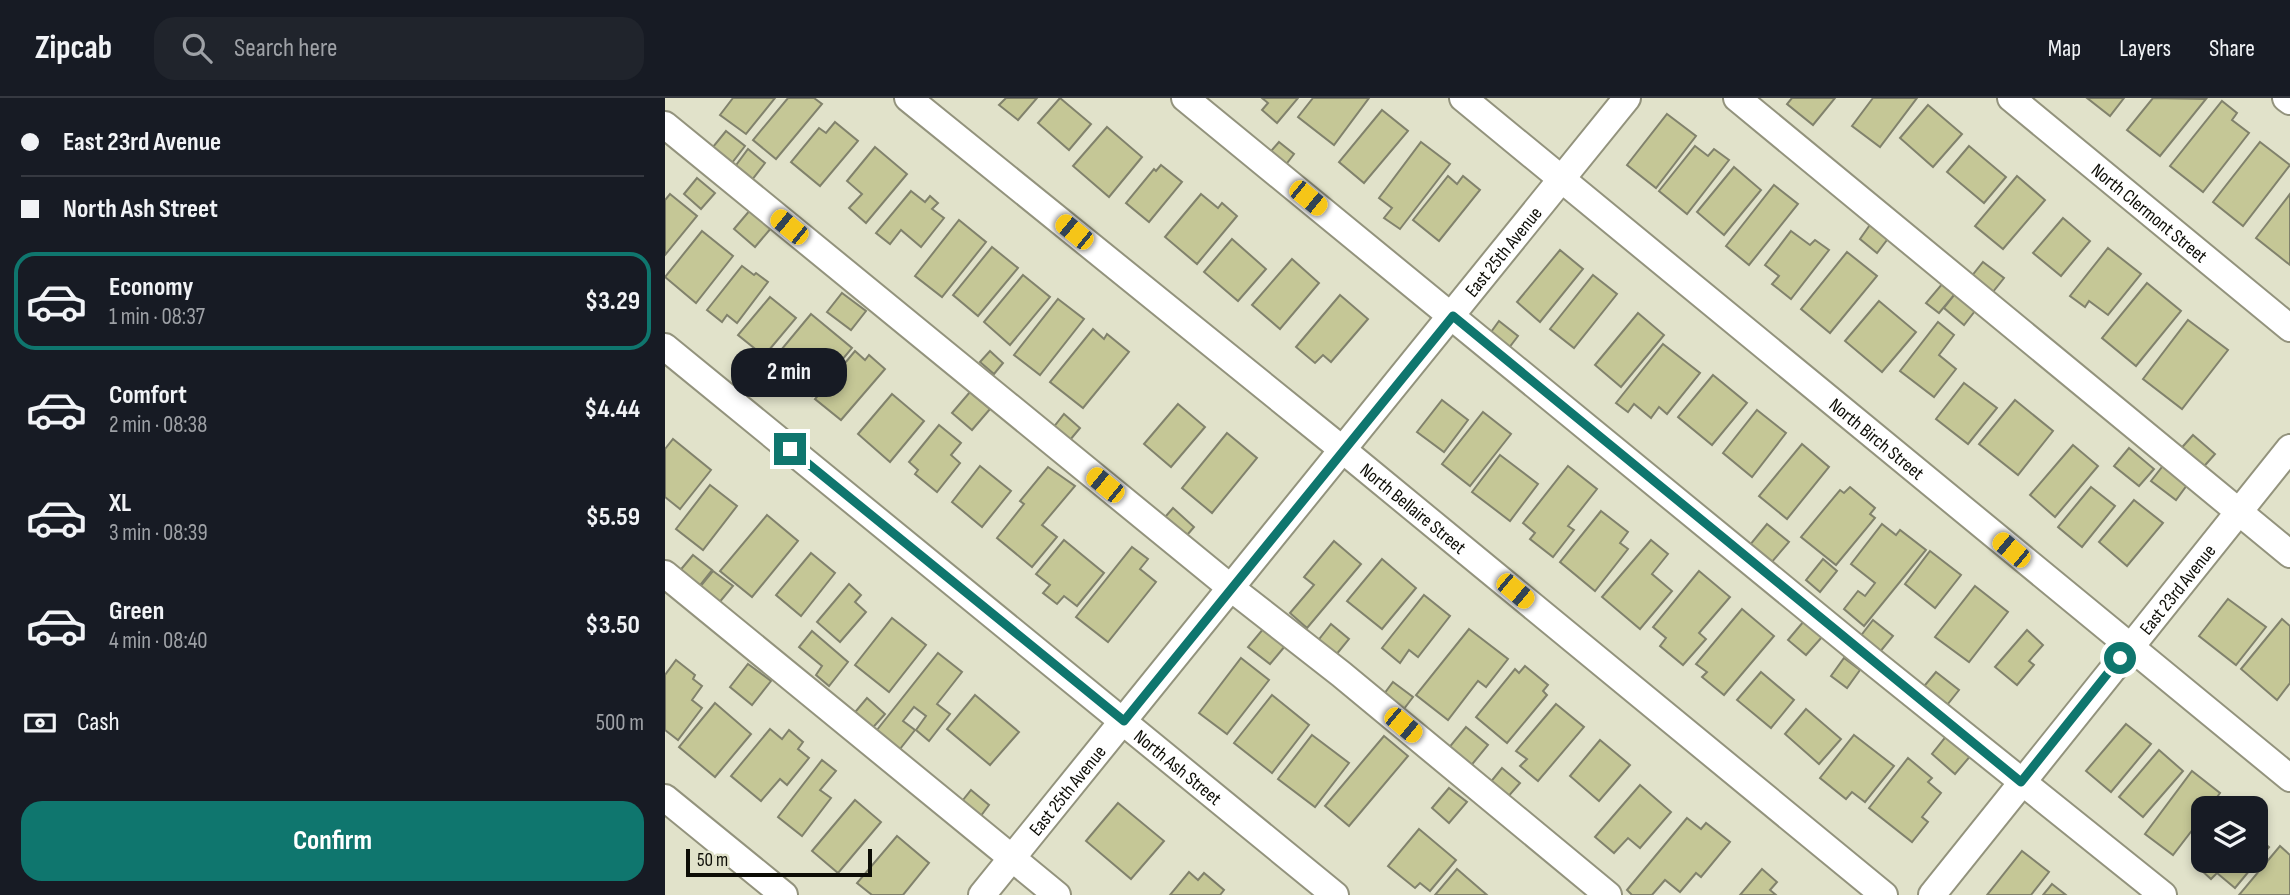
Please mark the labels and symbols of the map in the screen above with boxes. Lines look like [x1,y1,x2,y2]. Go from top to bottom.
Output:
street label: North Clermont Street [2086,159,2212,268]
car [1286,177,1331,219]
street label: East 25th Avenue [1461,203,1547,302]
car [767,206,812,248]
car [1052,211,1097,253]
callout: 2 min [732,348,848,396]
street label: North Birch Street [1824,394,1928,486]
route end [774,433,806,465]
street label: North Bellaire Street [1355,459,1470,560]
car [1083,464,1128,506]
car [1989,528,2034,572]
street label: East 23rd Avenue [2135,540,2221,640]
car [1493,569,1538,613]
route start [2104,642,2136,674]
car [1381,703,1426,747]
street label: North Ash Street [1129,725,1226,811]
street label: East 25th Avenue [1025,741,1111,841]
scale bar [686,846,871,878]

